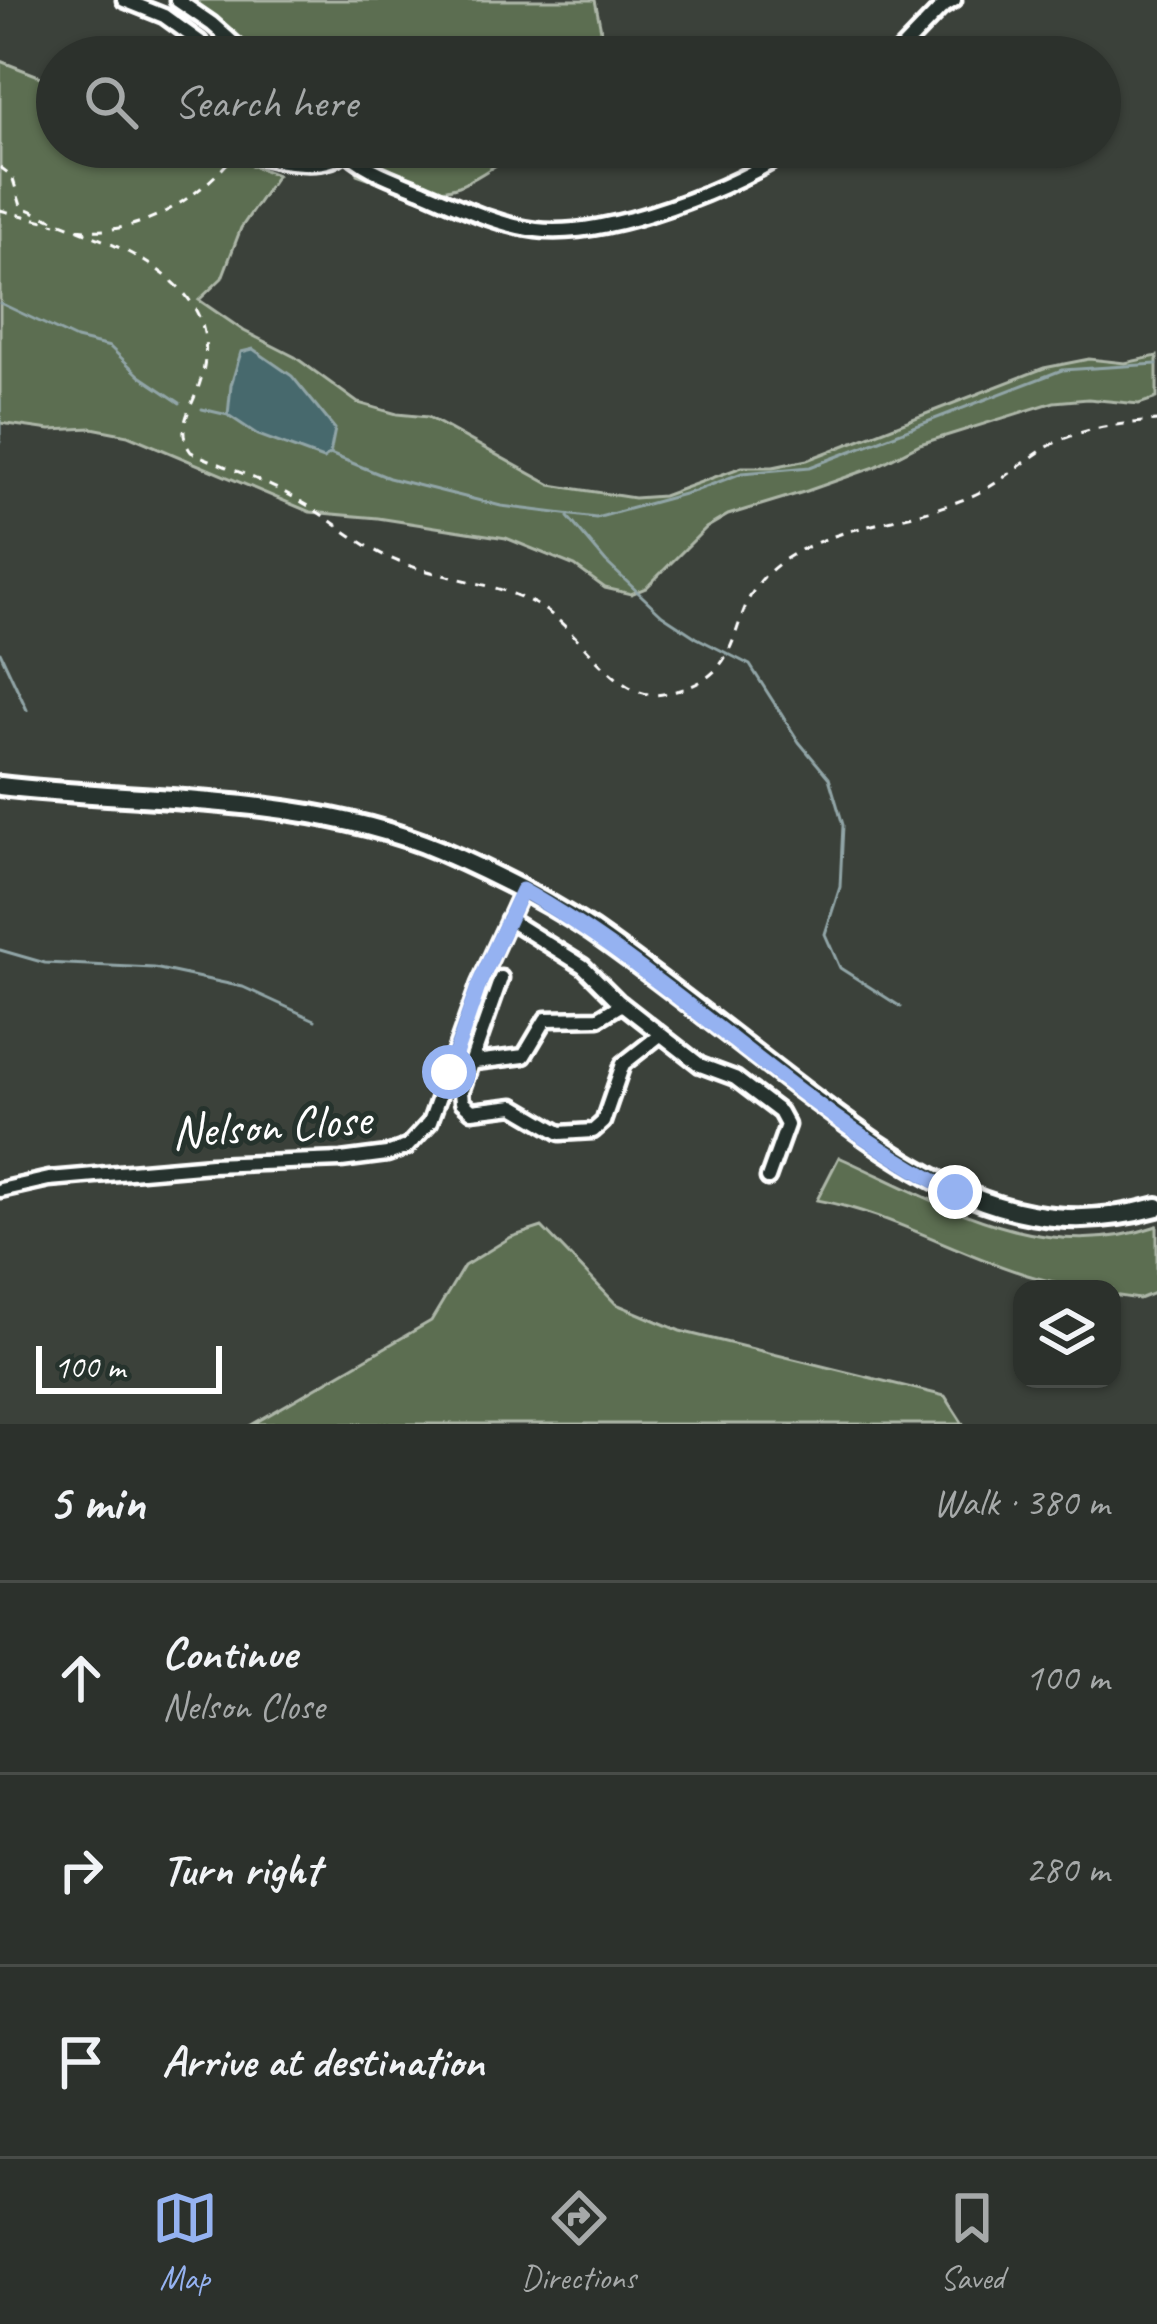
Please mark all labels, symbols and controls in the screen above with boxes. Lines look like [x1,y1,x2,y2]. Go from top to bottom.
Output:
search box [36,36,1121,168]
icon: search [78,69,144,135]
text: Search here [174,74,357,131]
route start [422,1045,476,1099]
street label: Nelson Close [169,1088,376,1162]
route end [928,1165,982,1219]
map controls [1013,1280,1121,1388]
button: layers [1013,1280,1121,1388]
scale bar [36,1340,222,1393]
text: 100 m [54,1346,125,1388]
text: 5 min [48,1470,145,1534]
text: Walk · 380 m [933,1478,1109,1527]
text: Continue [162,1625,296,1682]
icon: ahead [48,1645,114,1711]
text: 100 m [1025,1653,1109,1702]
text: Nelson Close [162,1682,324,1731]
icon: right [48,1837,114,1903]
text: Turn right [162,1841,320,1898]
text: 280 m [1025,1845,1109,1894]
icon: arrive [48,2029,114,2095]
text: Arrive at destination [162,2033,484,2090]
tab: Map [152,2185,218,2299]
tab: Directions [521,2185,636,2299]
tab: Saved [939,2185,1005,2299]

